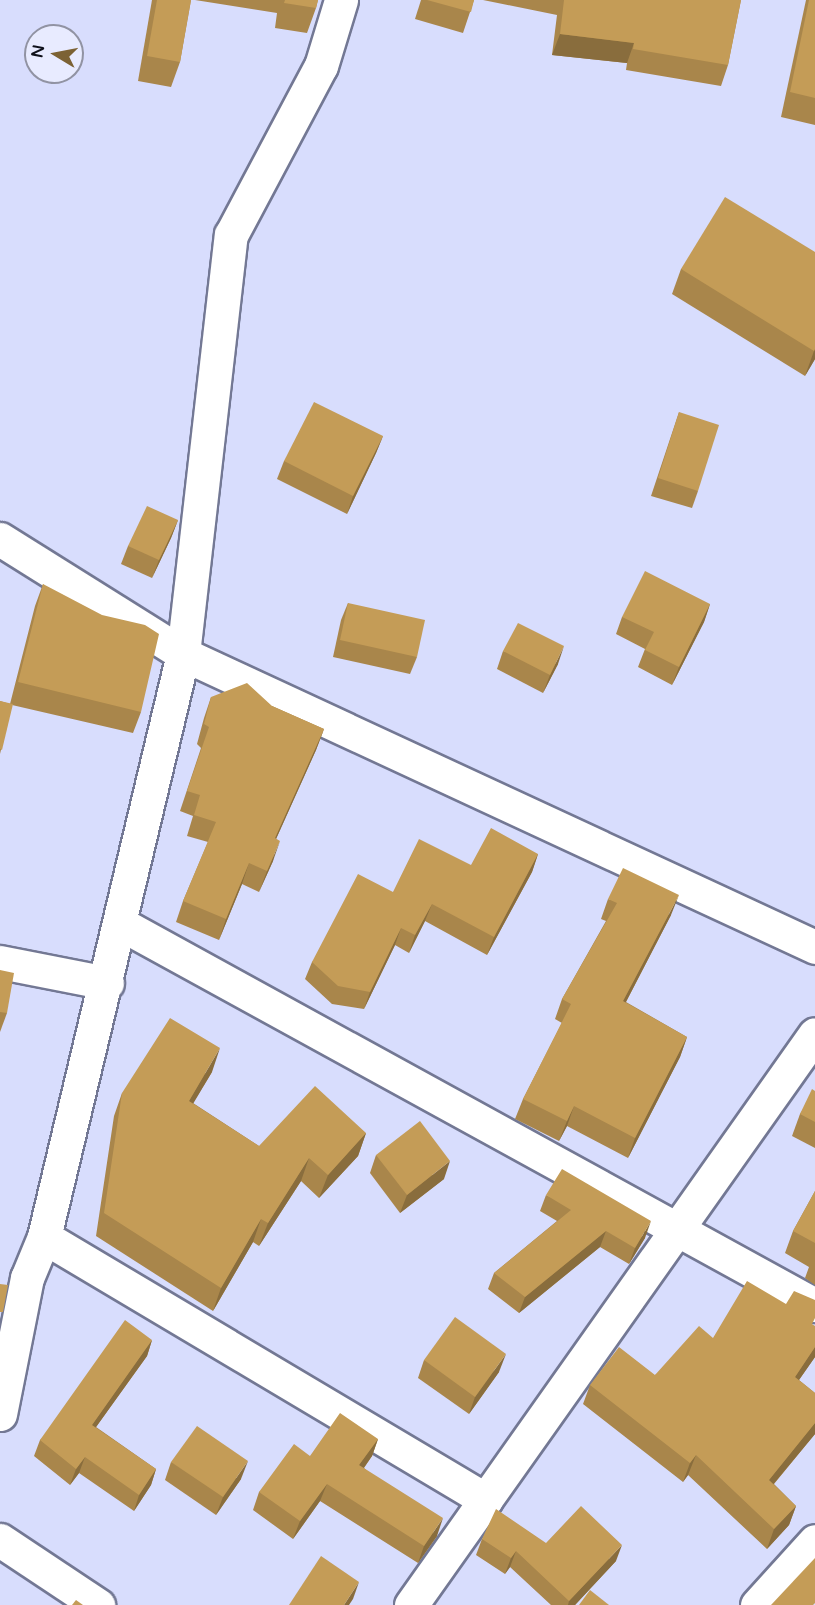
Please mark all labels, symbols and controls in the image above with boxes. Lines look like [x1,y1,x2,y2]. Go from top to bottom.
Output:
north arrow [24,24,84,84]
text: N [27,43,49,59]

